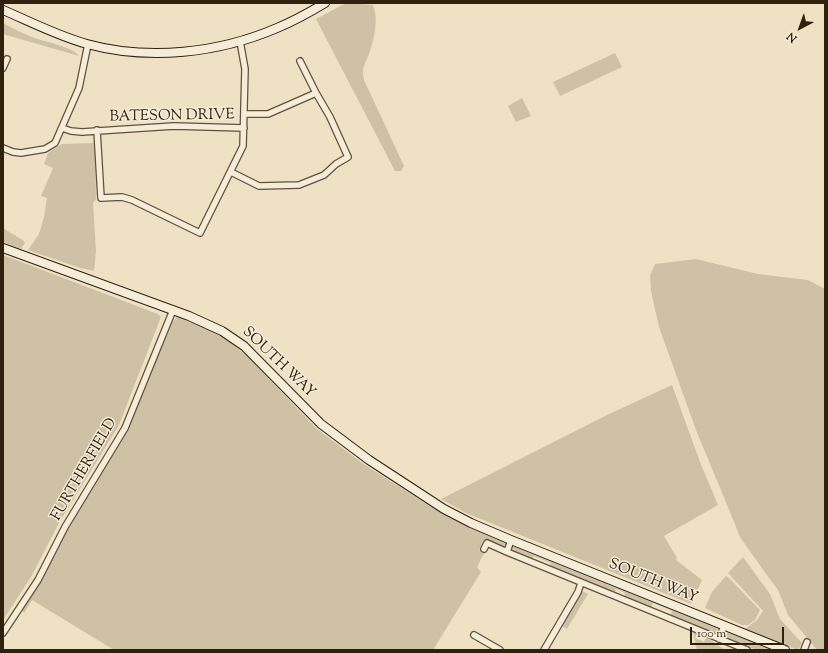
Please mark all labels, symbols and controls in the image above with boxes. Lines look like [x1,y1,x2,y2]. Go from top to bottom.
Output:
north arrow [780,8,820,48]
text: N [784,28,801,46]
street label: BATESON DRIVE [109,107,235,127]
street label: SOUTH WAY [238,324,318,402]
street label: FURTHERFIELD [48,416,122,524]
street label: SOUTH WAY [606,556,700,608]
scale bar [692,619,786,645]
text: 100 m [697,625,726,643]

